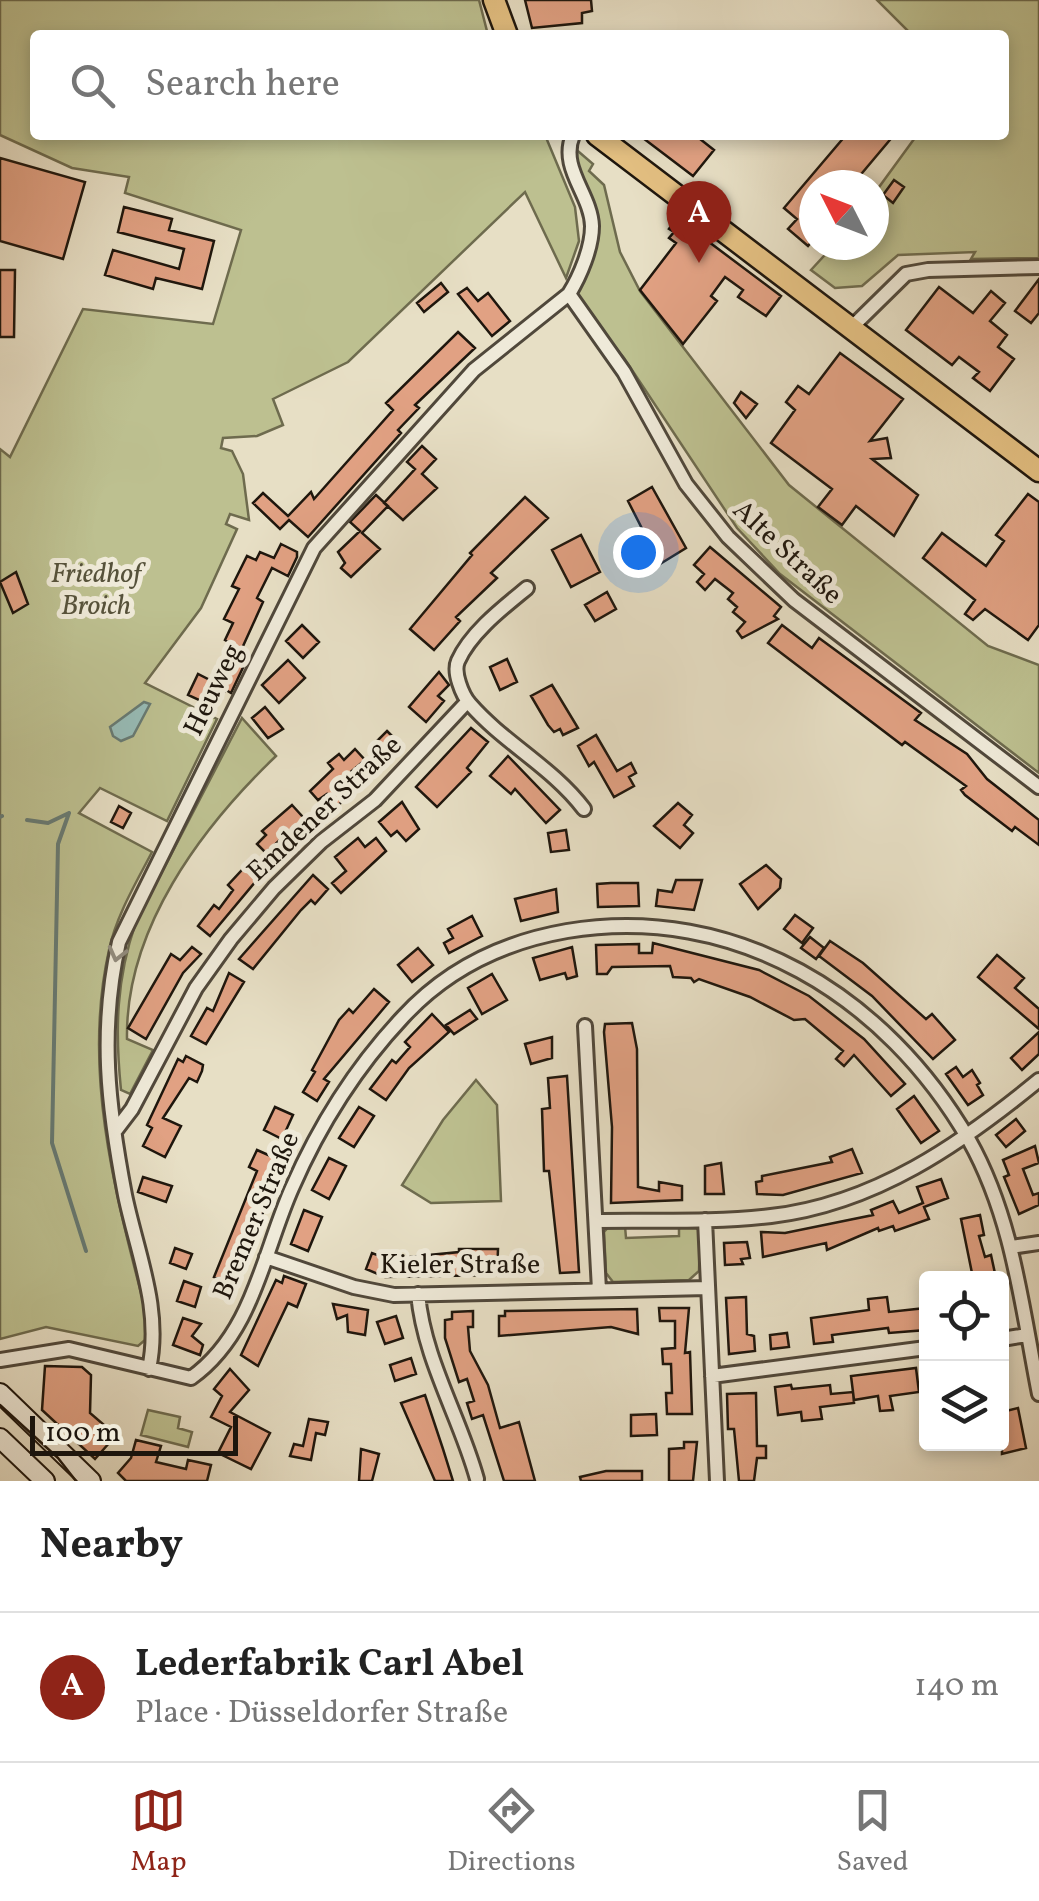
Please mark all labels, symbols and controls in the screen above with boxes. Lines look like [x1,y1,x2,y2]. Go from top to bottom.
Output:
search box [30,30,1009,140]
icon: search [65,58,120,113]
text: Search here [145,59,340,112]
north arrow [799,170,889,260]
pin: A [666,180,732,263]
street label: Alte Straße [723,492,851,614]
your location [613,527,664,578]
park label: Friedhof Broich [51,555,146,626]
street label: Heuweg [175,637,253,743]
street label: Emdener Straße [239,727,411,891]
one-way arrow [107,945,128,962]
street label: Bremer Straße [204,1126,310,1306]
street label: Kieler Straße [380,1246,540,1285]
map controls [919,1271,1009,1451]
button: locate [919,1271,1009,1361]
button: layers [919,1361,1009,1451]
scale bar [30,1411,238,1456]
text: 100 m [45,1414,120,1453]
text: Nearby [40,1517,183,1576]
text: Lederfabrik Carl Abel [135,1639,524,1692]
text: A [61,1665,84,1709]
text: 140 m [914,1665,999,1709]
text: Place · Düsseldorfer Straße [135,1692,508,1736]
tab: Map [130,1783,186,1882]
tab: Directions [447,1783,576,1882]
tab: Saved [836,1783,909,1882]

